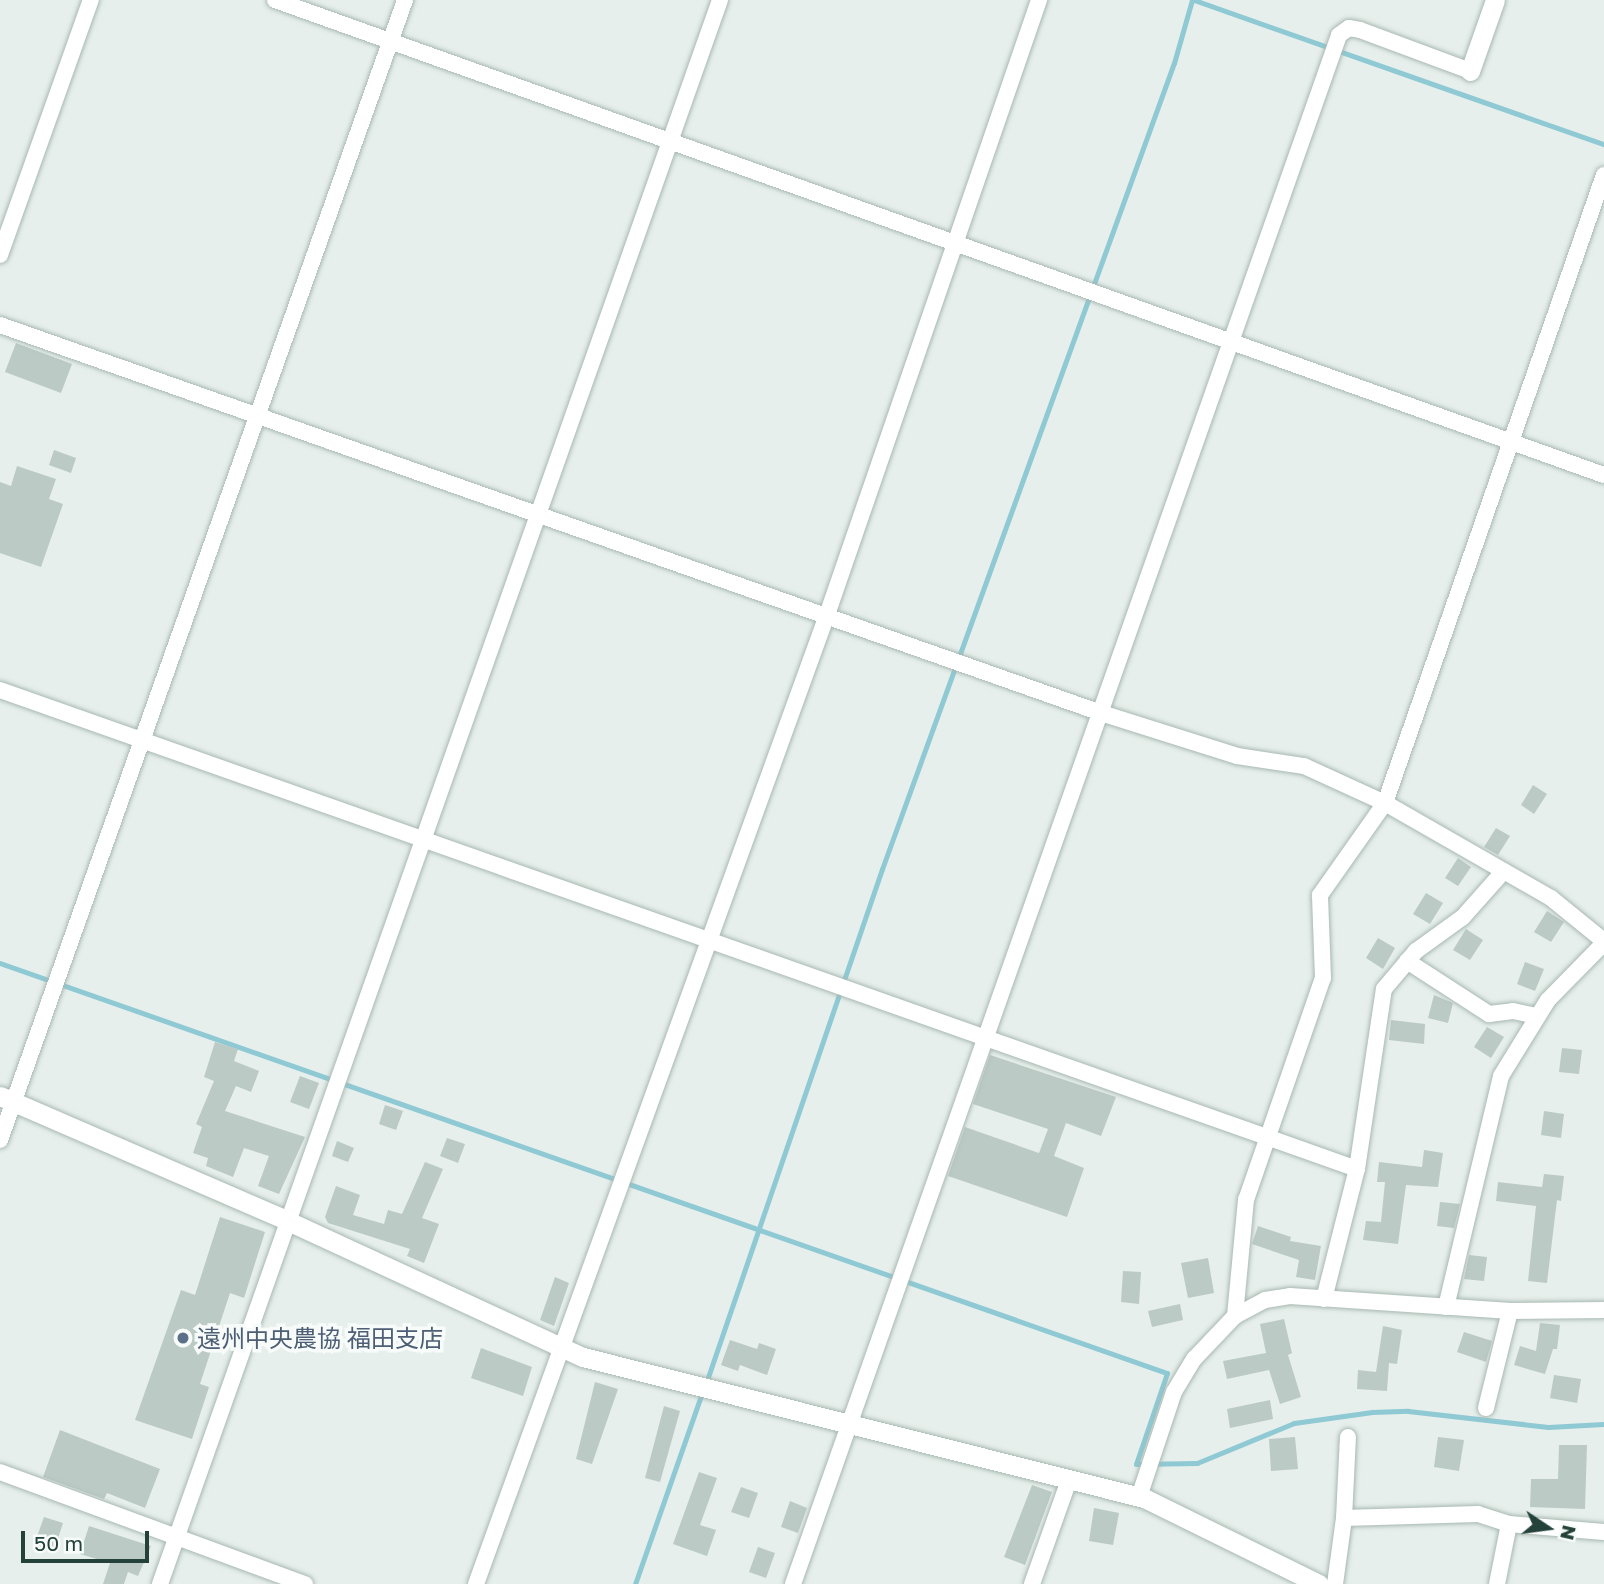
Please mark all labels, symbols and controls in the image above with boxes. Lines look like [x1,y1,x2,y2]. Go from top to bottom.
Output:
place label: 遠州中央農協 福田支店 [197,1324,443,1352]
marker: 遠州中央農協 福田支店 [175,1330,191,1346]
north arrow [1513,1493,1583,1563]
scale bar [24,1518,152,1562]
text: N [1556,1523,1582,1542]
text: 50 m [34,1530,83,1556]

